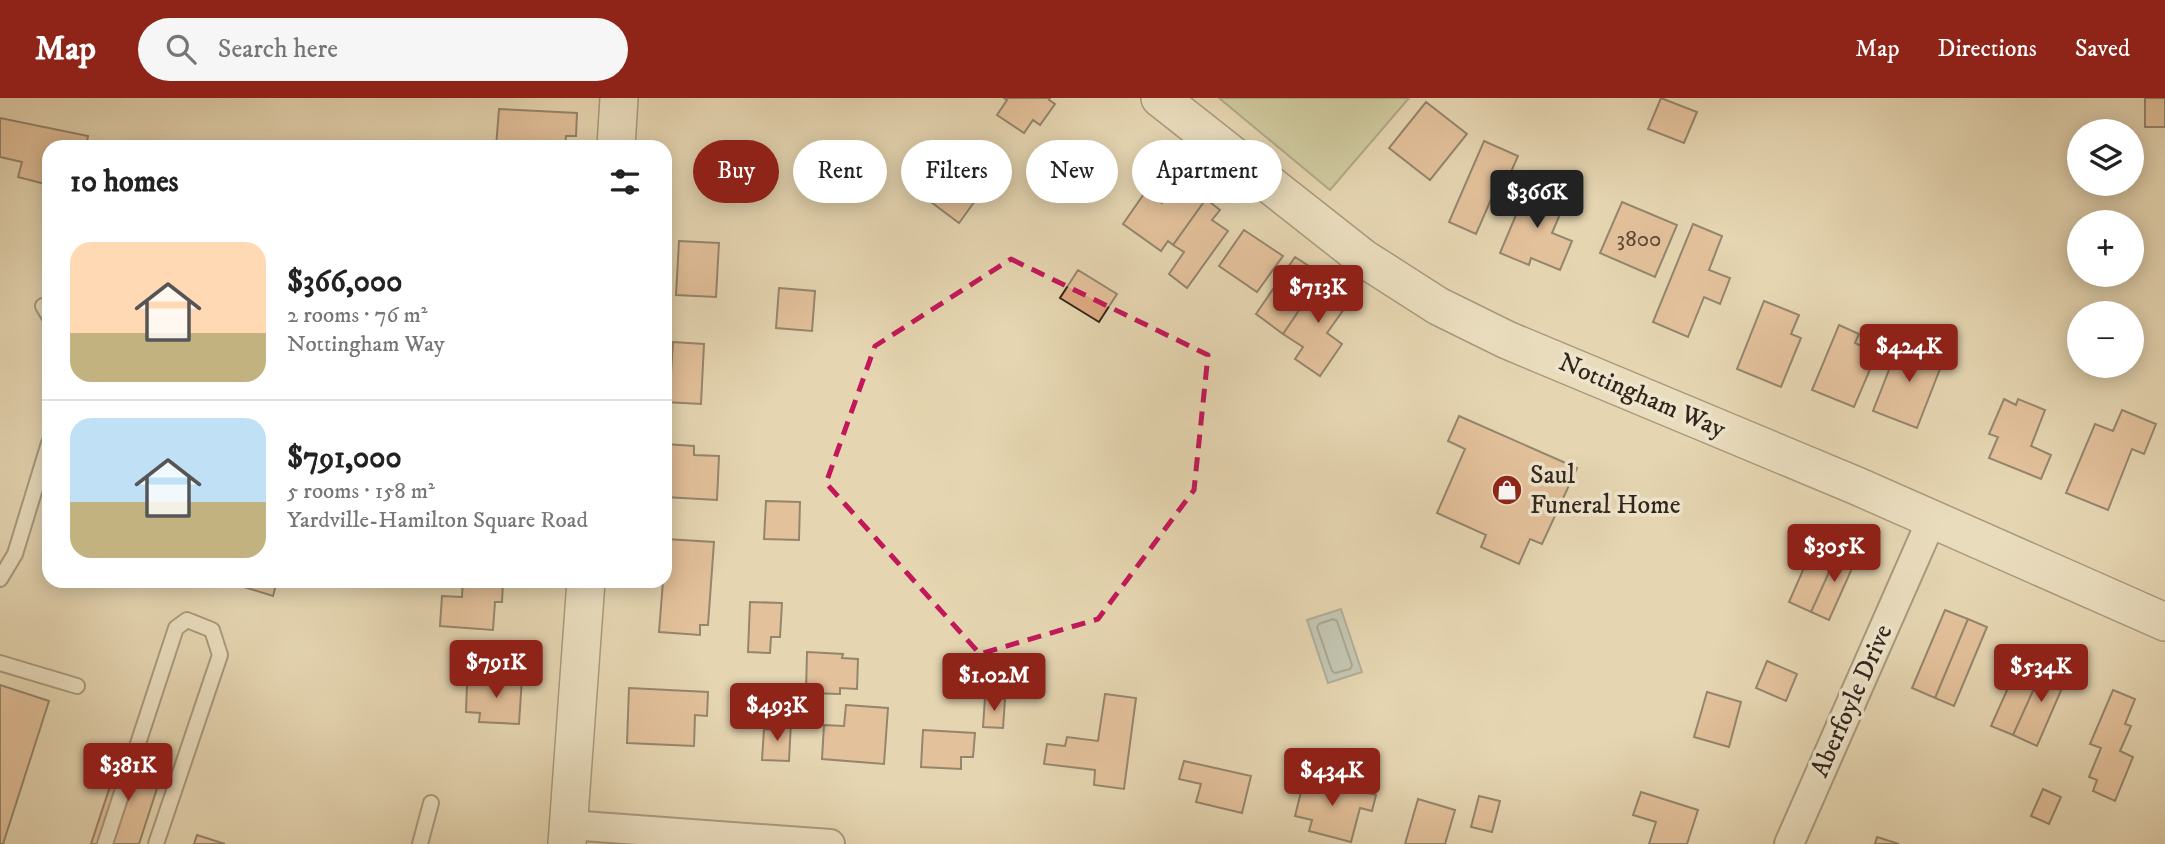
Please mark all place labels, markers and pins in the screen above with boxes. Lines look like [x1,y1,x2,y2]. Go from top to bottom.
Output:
pin: $366K [1488,170,1586,230]
pin: $713K [1269,266,1367,325]
pin: $424K [1860,324,1958,384]
place label: Saul Funeral Home [1530,459,1680,522]
shop icon: Saul Funeral Home [1490,473,1524,507]
pin: $305K [1785,524,1883,584]
pin: $791K [447,640,545,700]
pin: $534K [1992,644,2090,704]
pin: $1.02M [937,654,1051,713]
pin: $493K [728,684,826,743]
pin: $381K [79,744,177,803]
pin: $434K [1283,748,1381,808]

